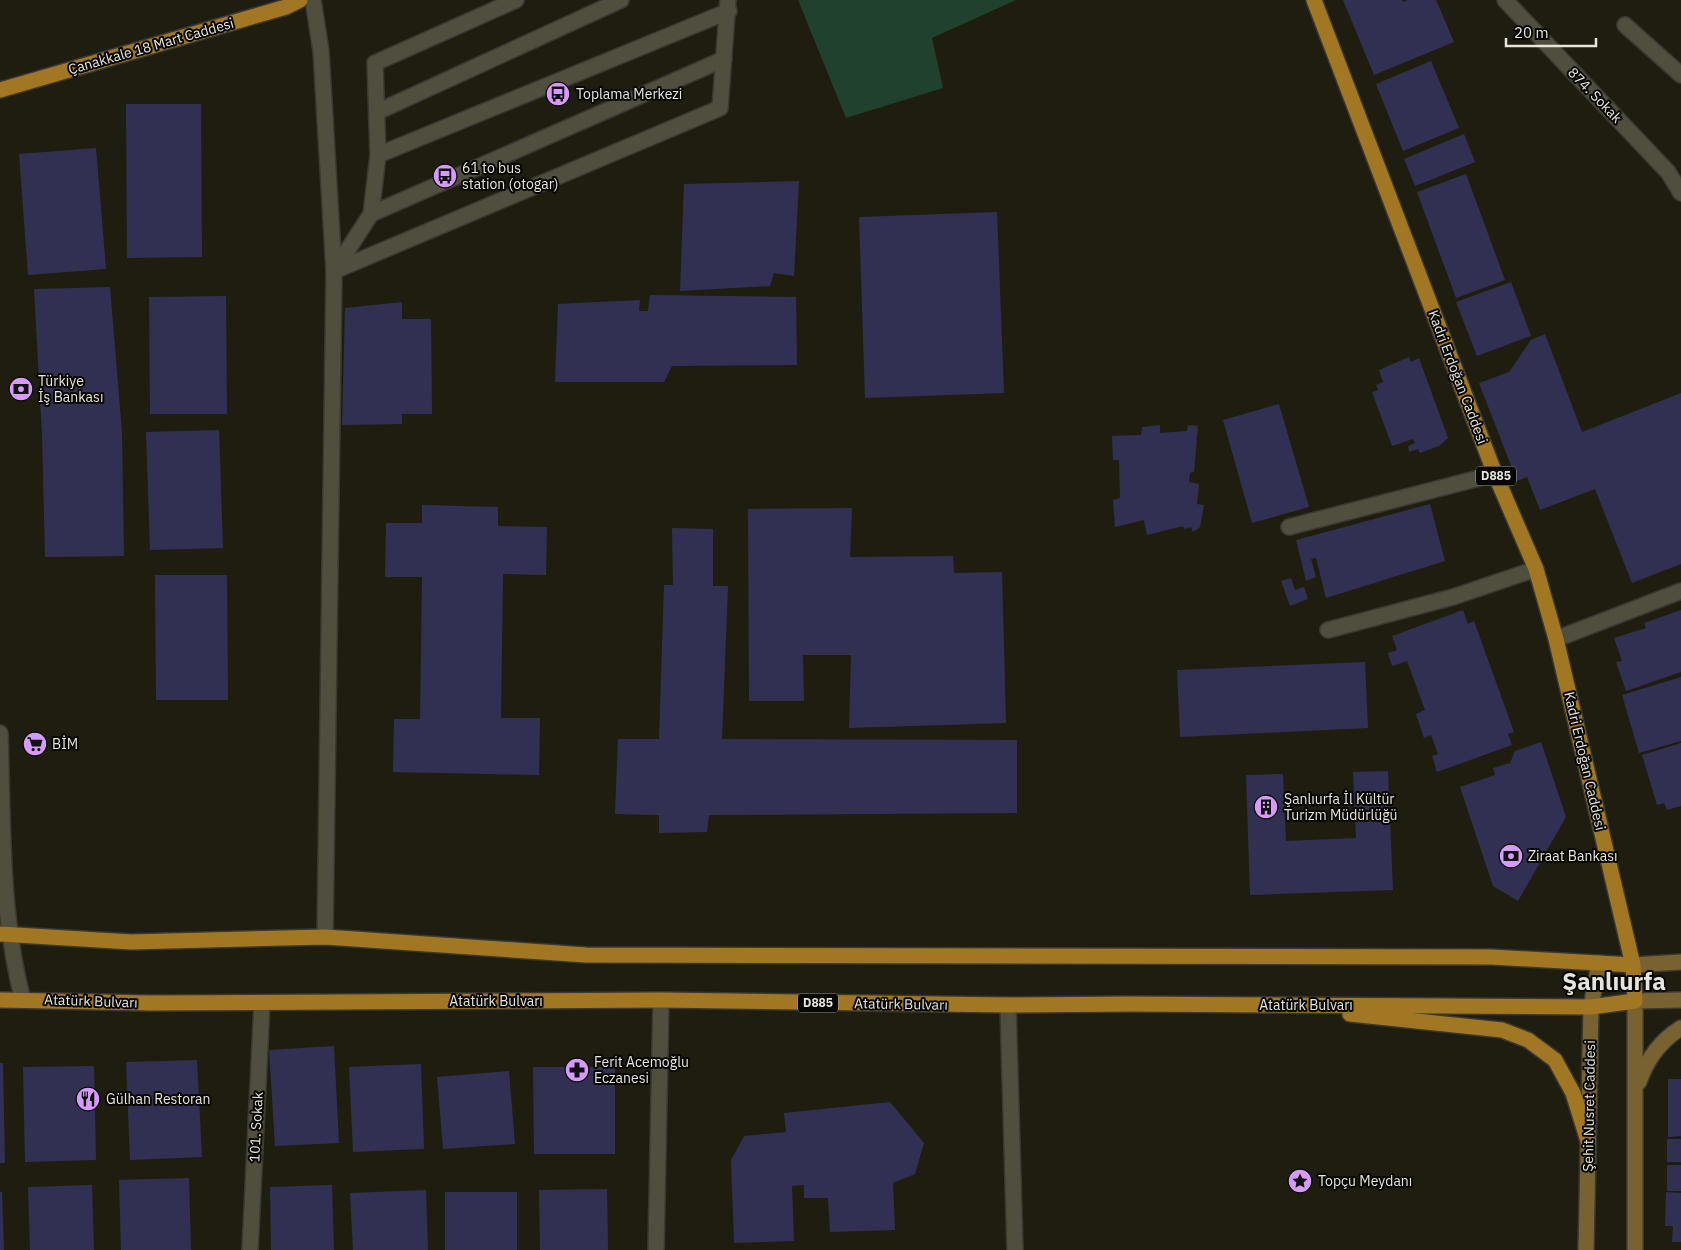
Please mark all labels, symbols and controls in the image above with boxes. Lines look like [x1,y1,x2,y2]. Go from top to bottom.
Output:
street label: Çanakkale 18 Mart Caddesi [66,14,236,78]
scale bar [1506,15,1596,47]
text: 20 m [1514,23,1549,42]
street label: 874. Sokak [1564,63,1626,127]
bus stop icon: Toplama Merkezi [545,81,571,107]
place label: Toplama Merkezi [576,85,682,103]
place label: 61 to bus station (otogar) [462,159,559,193]
bus stop icon: 61 to bus station (otogar) [432,163,458,189]
street label: Kadri Erdoğan Caddesi [1424,308,1492,446]
place label: Türkiye İş Bankası [38,372,103,406]
bank icon: Türkiye İş Bankası [8,376,34,402]
road number: D885 [1476,466,1516,486]
street label: Kadri Erdoğan Caddesi [1560,690,1610,832]
supermarket icon: BİM [22,731,48,757]
place label: BİM [52,735,78,753]
place label: Şanlıurfa İl Kültür Turizm Müdürlüğü [1284,790,1398,824]
building icon: Şanlıurfa İl Kültür Turizm Müdürlüğü [1253,794,1279,820]
bank icon: Ziraat Bankası [1498,843,1524,869]
place label: Ziraat Bankası [1528,847,1618,865]
district label: Şanlıurfa [1562,965,1666,997]
street label: Atatürk Bulvarı [44,990,138,1012]
street label: Atatürk Bulvarı [449,992,543,1010]
road number: D885 [798,994,838,1012]
street label: Atatürk Bulvarı [854,994,948,1014]
street label: Atatürk Bulvarı [1259,996,1353,1014]
street label: Şehit Nusret Caddesi [1579,1040,1599,1172]
place label: Ferit Acemoğlu Eczanesi [594,1053,689,1087]
pharmacy icon: Ferit Acemoğlu Eczanesi [564,1057,590,1083]
restaurant icon: Gülhan Restoran [75,1086,101,1112]
place label: Gülhan Restoran [106,1090,211,1108]
street label: 101. Sokak [245,1091,267,1163]
place icon: Topçu Meydanı [1287,1168,1313,1194]
place label: Topçu Meydanı [1318,1172,1412,1190]

